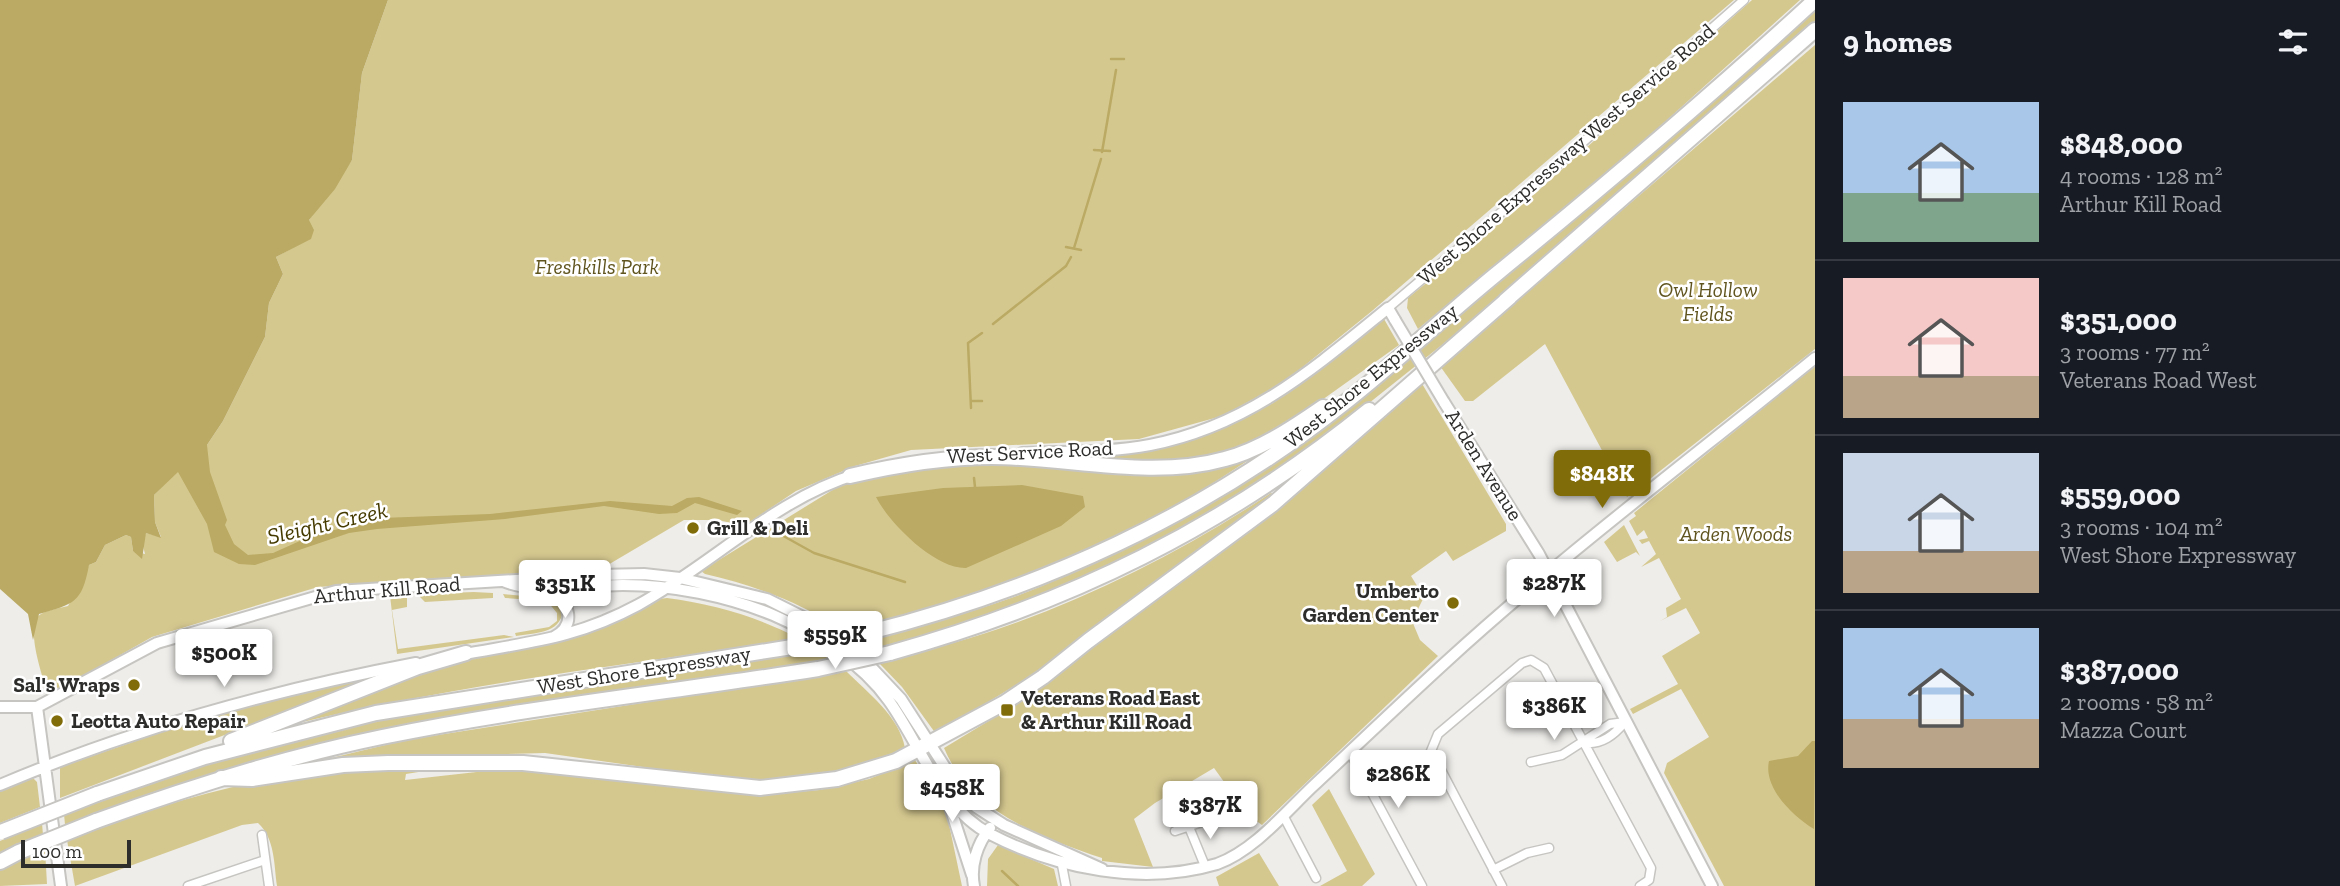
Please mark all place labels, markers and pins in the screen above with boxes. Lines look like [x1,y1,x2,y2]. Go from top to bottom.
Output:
pin: $848K [1553,450,1651,510]
place label: Grill & Deli [707,515,809,540]
marker: Grill & Deli [685,520,701,536]
pin: $351K [516,560,614,620]
pin: $287K [1505,560,1603,619]
place label: Umberto Garden Center [1302,578,1439,627]
marker: Umberto Garden Center [1445,595,1461,611]
pin: $559K [786,612,884,671]
pin: $500K [175,630,273,689]
place label: Sal's Wraps [13,672,120,697]
marker: Sal's Wraps [126,677,142,693]
pin: $386K [1505,682,1603,742]
place label: Veterans Road East & Arthur Kill Road [1021,685,1201,734]
marker: Veterans Road East & Arthur Kill Road [999,702,1015,718]
place label: Leotta Auto Repair [71,708,246,733]
marker: Leotta Auto Repair [49,713,65,729]
pin: $286K [1349,750,1447,810]
pin: $458K [903,764,1001,824]
pin: $387K [1161,782,1259,841]

